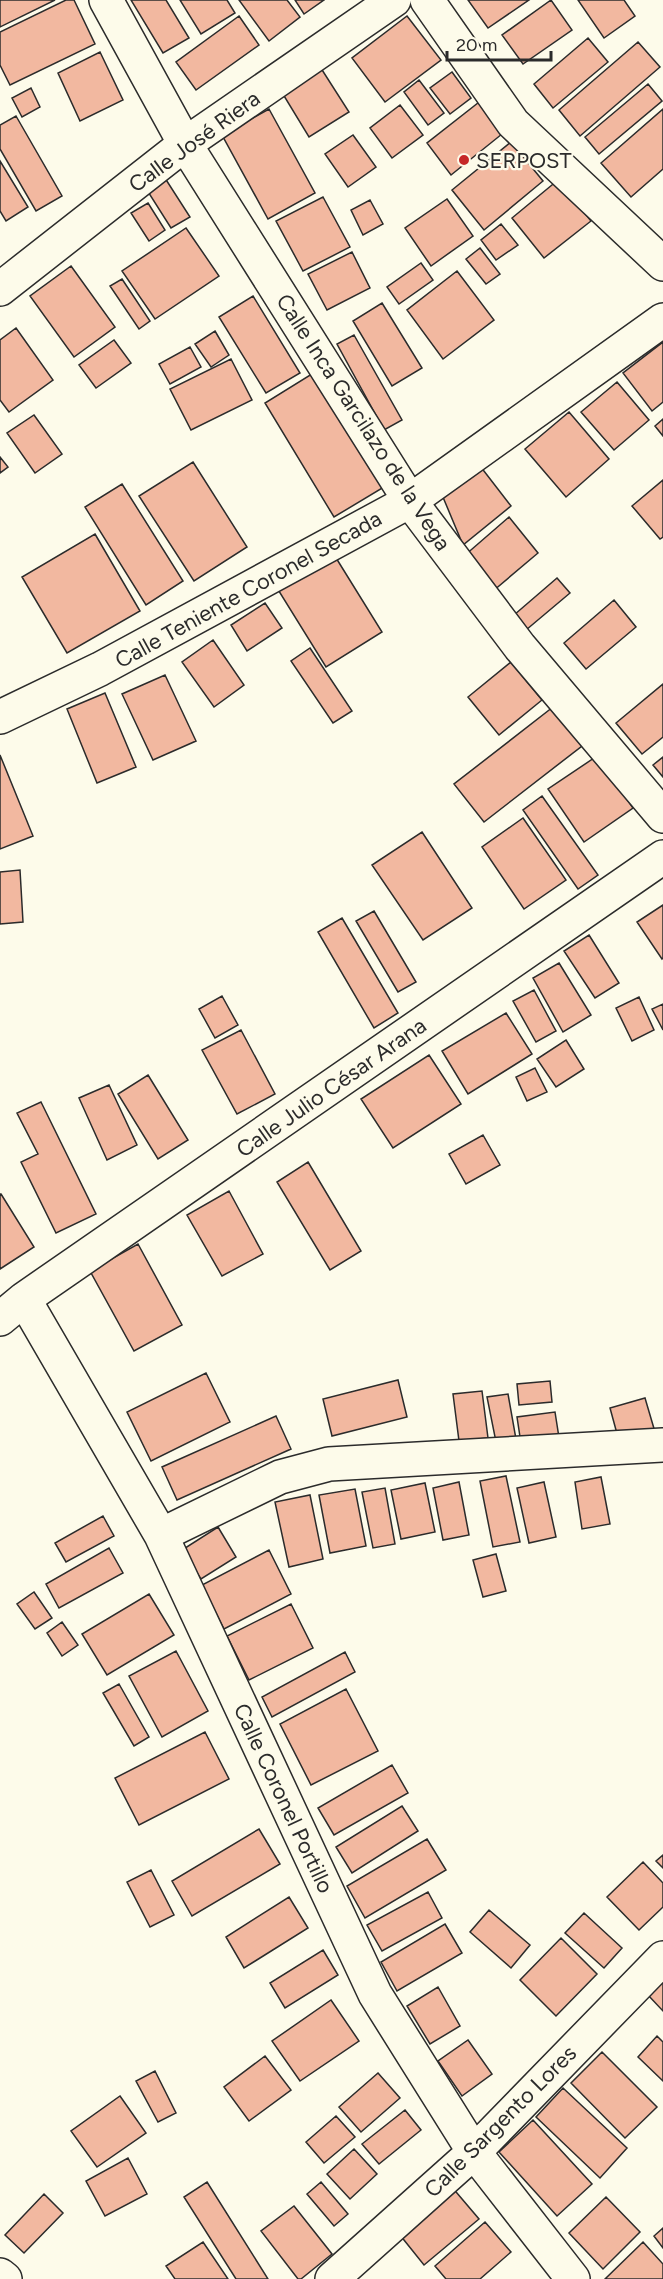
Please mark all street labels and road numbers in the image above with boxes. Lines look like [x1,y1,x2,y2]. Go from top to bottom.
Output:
street label: Calle José Riera [123,85,265,198]
street label: Calle Inca Garcilazo de la Vega [270,289,457,556]
street label: Calle Teniente Coronel Secada [110,505,386,674]
street label: Calle Julio César Arana [231,1012,431,1163]
street label: Calle Coronel Portillo [228,1699,339,1897]
street label: Calle Sargento Lores [419,2040,582,2203]

